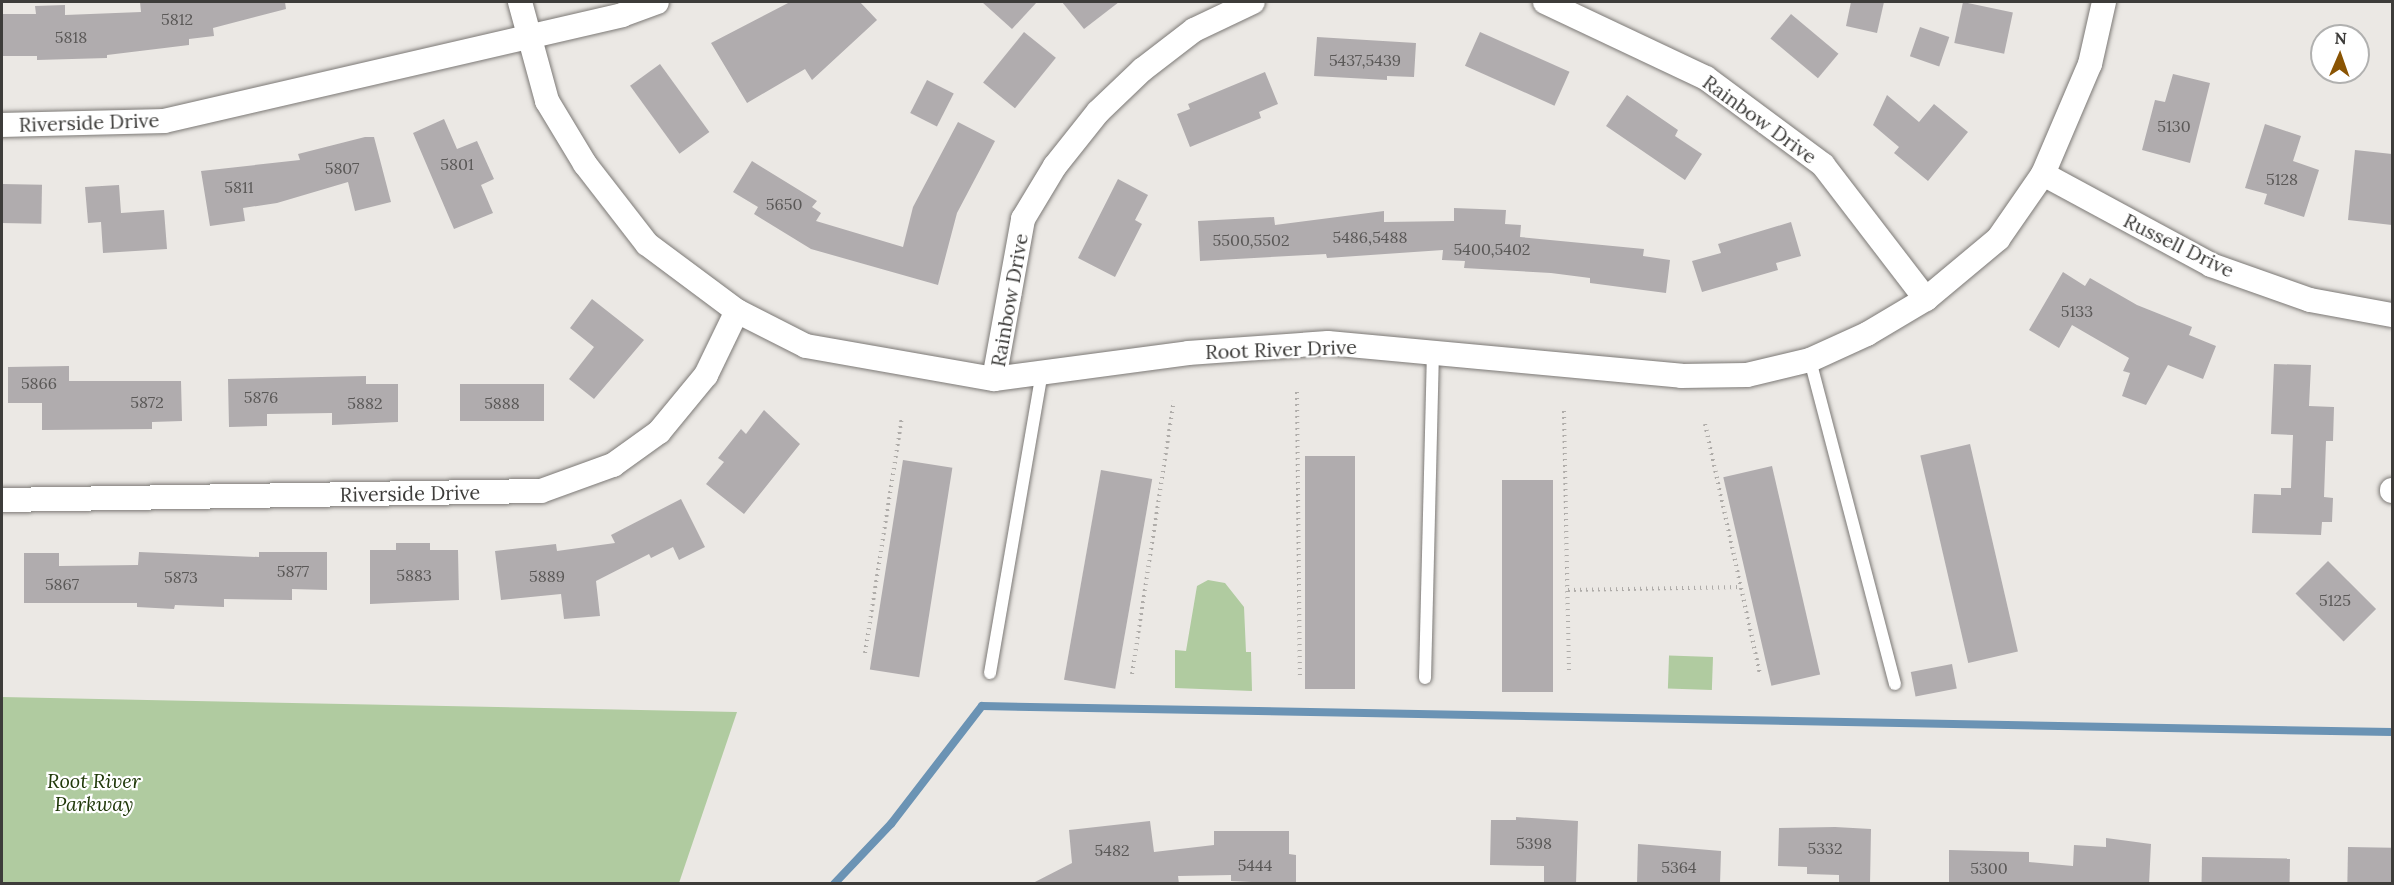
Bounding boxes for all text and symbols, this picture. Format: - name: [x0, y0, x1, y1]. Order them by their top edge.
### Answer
- house number: 5812: [161, 9, 193, 29]
- north arrow: [2310, 24, 2370, 84]
- house number: 5818: [55, 27, 87, 47]
- text: N: [2334, 28, 2347, 48]
- house number: 5437,5439: [1329, 50, 1401, 70]
- street label: Rainbow Drive: [1698, 70, 1822, 168]
- street label: Riverside Drive: [18, 108, 160, 136]
- house number: 5130: [2157, 116, 2191, 136]
- house number: 5801: [440, 154, 474, 174]
- house number: 5807: [325, 158, 359, 178]
- house number: 5128: [2266, 169, 2298, 189]
- house number: 5811: [224, 177, 254, 197]
- house number: 5650: [766, 194, 802, 214]
- street label: Russell Drive: [2120, 208, 2238, 282]
- house number: 5486,5488: [1332, 227, 1408, 247]
- house number: 5500,5502: [1213, 230, 1289, 250]
- street label: Rainbow Drive: [985, 231, 1033, 369]
- house number: 5400,5402: [1454, 239, 1530, 259]
- house number: 5133: [2061, 301, 2093, 321]
- street label: Root River Drive: [1205, 334, 1357, 364]
- house number: 5866: [21, 373, 57, 393]
- house number: 5876: [244, 387, 278, 407]
- house number: 5872: [130, 392, 164, 412]
- house number: 5882: [347, 393, 383, 413]
- house number: 5888: [484, 393, 520, 413]
- street label: Riverside Drive: [339, 480, 481, 506]
- house number: 5877: [277, 561, 309, 581]
- house number: 5883: [396, 565, 432, 585]
- house number: 5889: [529, 566, 565, 586]
- house number: 5873: [164, 567, 198, 587]
- house number: 5867: [45, 574, 79, 594]
- house number: 5125: [2319, 590, 2351, 610]
- park label: Root River Parkway: [47, 768, 141, 815]
- house number: 5398: [1516, 833, 1552, 853]
- house number: 5332: [1807, 838, 1843, 858]
- house number: 5482: [1095, 840, 1129, 860]
- house number: 5444: [1238, 855, 1272, 875]
- house number: 5364: [1661, 857, 1697, 877]
- house number: 5300: [1970, 858, 2008, 878]

